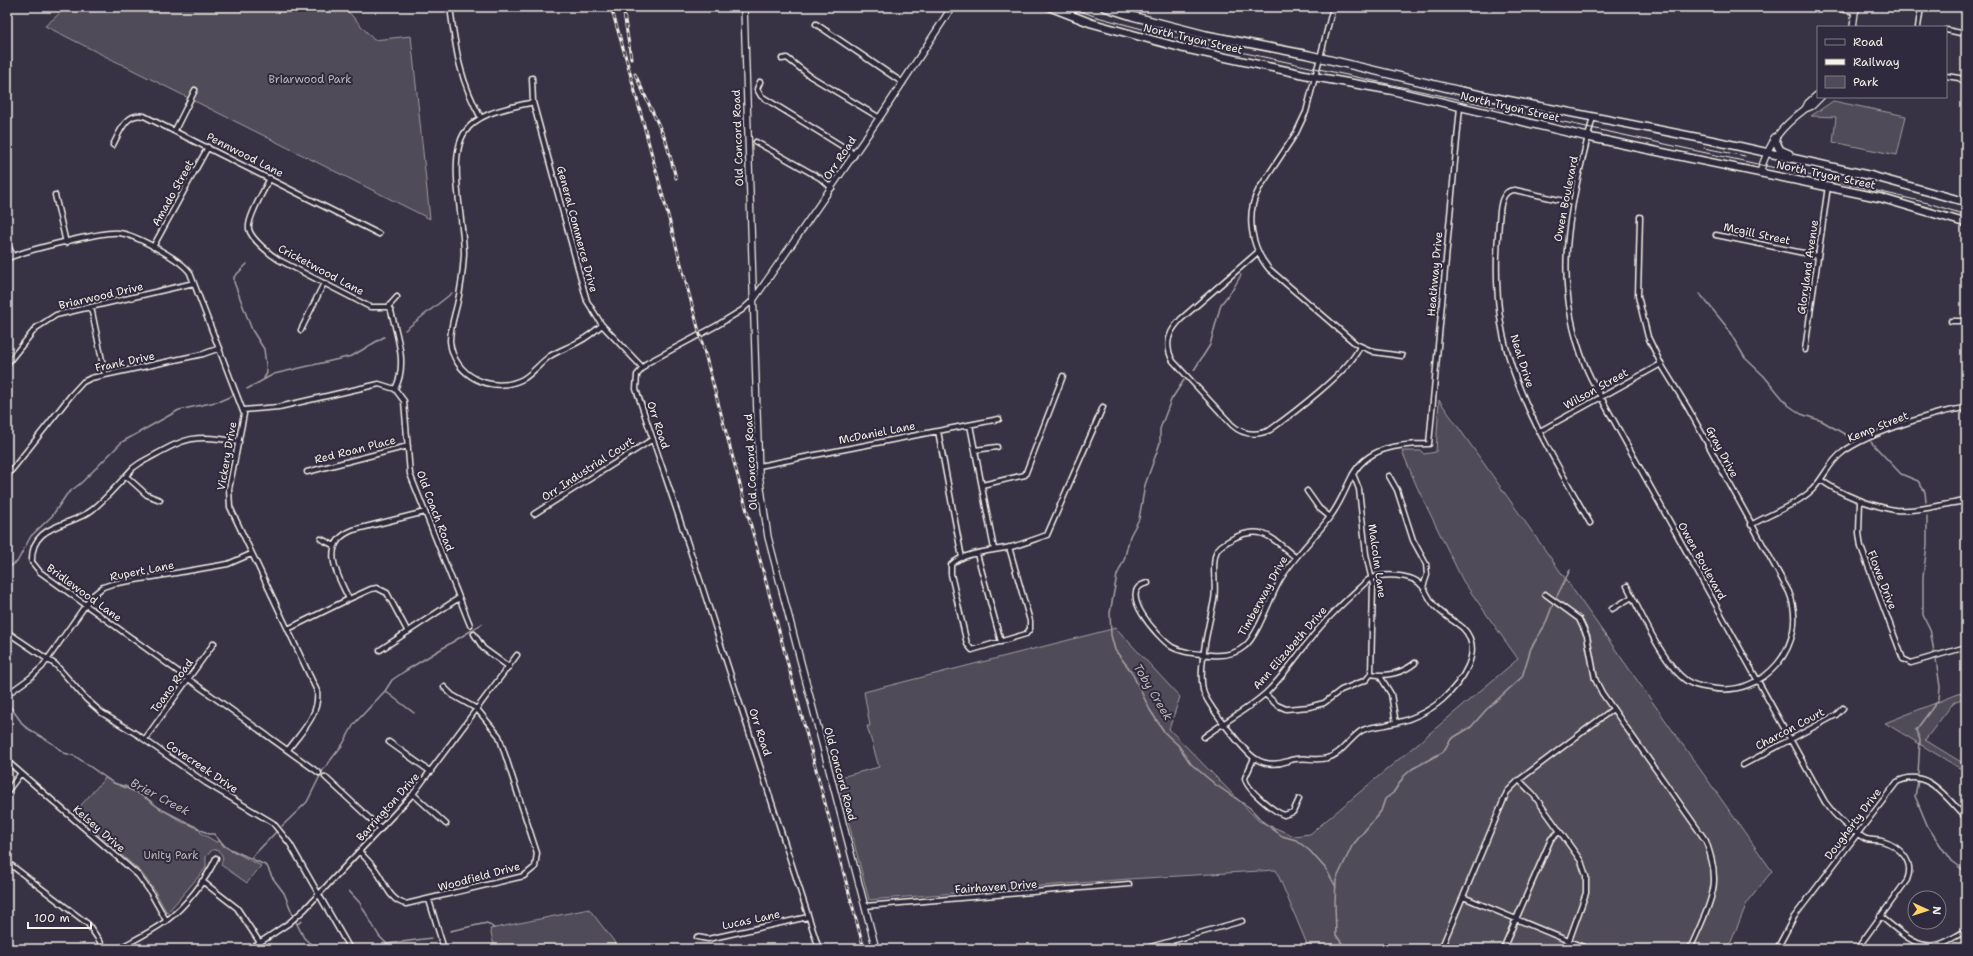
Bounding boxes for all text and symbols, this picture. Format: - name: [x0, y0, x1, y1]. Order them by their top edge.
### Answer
- street label: North Tryon Street: [1142, 20, 1244, 58]
- legend: [1817, 26, 1947, 98]
- text: Road: [1853, 34, 1884, 50]
- text: Railway: [1853, 54, 1900, 70]
- park label: Briarwood Park: [268, 72, 352, 87]
- text: Park: [1853, 74, 1879, 90]
- street label: North Tryon Street: [1459, 88, 1561, 126]
- street label: Old Concord Road: [729, 89, 747, 187]
- street label: Pennwood Lane: [204, 129, 286, 181]
- street label: Orr Road: [820, 133, 860, 183]
- street label: Owen Boulevard: [1550, 155, 1582, 243]
- street label: Amado Street: [149, 157, 198, 229]
- street label: North Tryon Street: [1775, 157, 1877, 193]
- street label: General Commerce Drive: [553, 164, 601, 294]
- street label: Gloryland Avenue: [1794, 219, 1822, 315]
- street label: Mcgill Street: [1722, 220, 1792, 248]
- street label: Heathway Drive: [1424, 231, 1446, 317]
- street label: Cricketwood Lane: [275, 241, 367, 299]
- street label: Briarwood Drive: [57, 279, 145, 313]
- street label: Neal Drive: [1506, 332, 1538, 390]
- street label: Frank Drive: [94, 348, 156, 376]
- street label: Wilson Street: [1561, 365, 1631, 413]
- street label: Orr Road: [643, 399, 673, 451]
- street label: Kemp Street: [1845, 408, 1911, 446]
- street label: Old Concord Road: [741, 413, 761, 511]
- street label: McDaniel Lane: [837, 418, 917, 448]
- street label: Vickery Drive: [214, 420, 240, 492]
- street label: Gray Drive: [1702, 424, 1742, 480]
- street label: Red Roan Place: [313, 433, 397, 467]
- street label: Orr Industrial Court: [539, 433, 637, 505]
- street label: Old Coach Road: [413, 468, 457, 554]
- street label: Owen Boulevard: [1674, 519, 1730, 603]
- street label: Malcolm Lane: [1364, 523, 1390, 599]
- street label: Flowe Drive: [1864, 548, 1900, 612]
- street label: Timberway Drive: [1235, 553, 1291, 639]
- street label: Rupert Lane: [109, 557, 175, 585]
- street label: Bridlewood Lane: [43, 561, 125, 625]
- street label: Ann Elizabeth Drive: [1250, 603, 1330, 693]
- street label: Toano Road: [147, 656, 197, 716]
- water label: Toby Creek: [1130, 660, 1176, 724]
- street label: Charcon Court: [1753, 704, 1827, 753]
- street label: Orr Road: [745, 706, 775, 758]
- street label: Old Concord Road: [820, 725, 860, 823]
- street label: Covecreek Drive: [163, 737, 241, 797]
- street label: Barrington Drive: [353, 769, 423, 845]
- water label: Brier Creek: [128, 775, 192, 819]
- street label: Dougherty Drive: [1821, 785, 1885, 863]
- street label: Kelsey Drive: [70, 802, 128, 856]
- park label: Unity Park: [143, 848, 199, 863]
- street label: Woodfield Drive: [436, 859, 522, 895]
- street label: Fairhaven Drive: [954, 877, 1038, 897]
- north arrow: [1907, 890, 1947, 930]
- scale bar: [28, 904, 91, 930]
- text: N: [1929, 906, 1944, 916]
- street label: Lucas Lane: [721, 907, 781, 933]
- text: 100 m: [34, 910, 70, 926]

